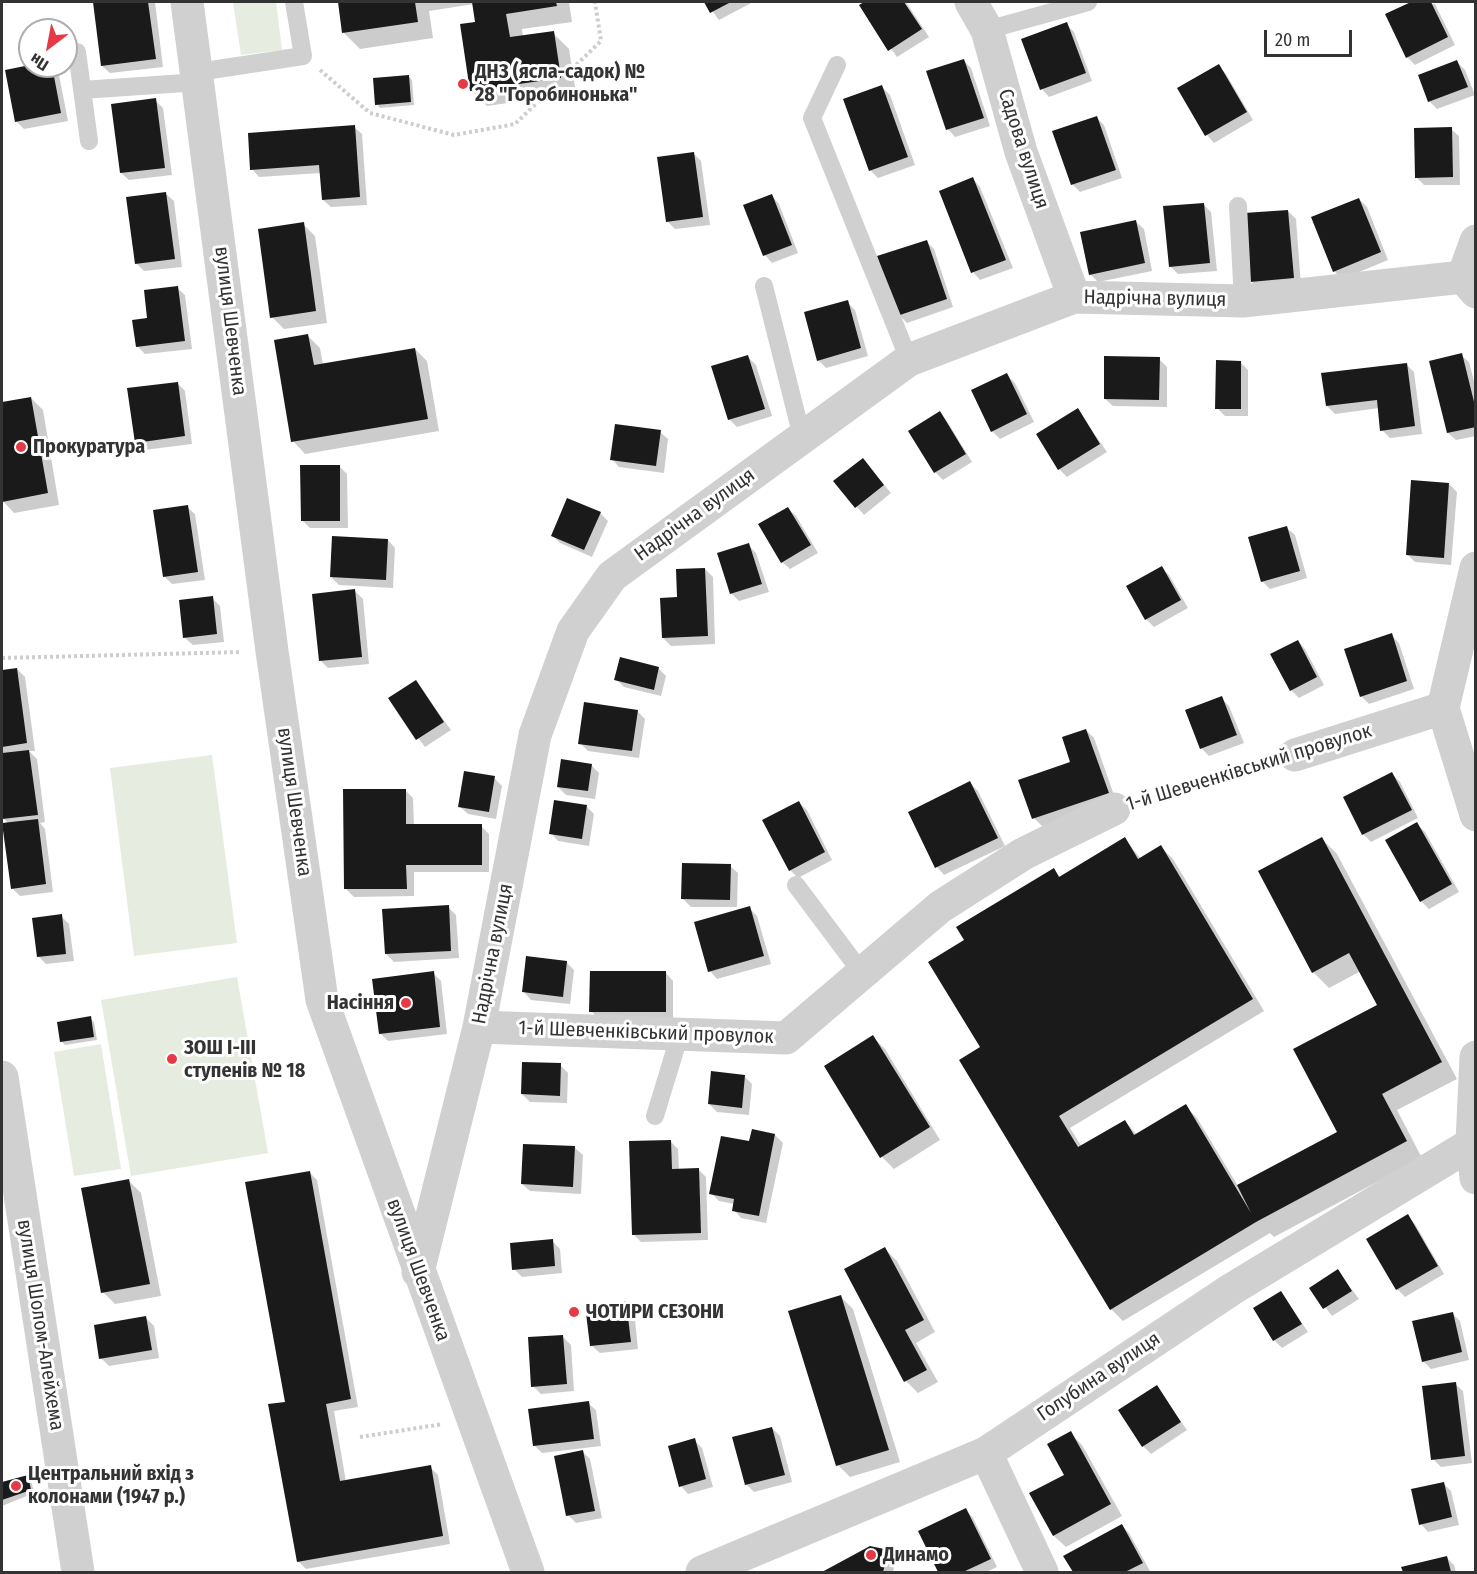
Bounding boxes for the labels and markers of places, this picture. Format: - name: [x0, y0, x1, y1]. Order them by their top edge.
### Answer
- place label: ДНЗ (ясла-садок) № 28 "Горобинонька": [475, 60, 645, 107]
- marker: ДНЗ (ясла-садок) № 28 "Горобинонька": [456, 77, 470, 91]
- place label: Прокуратура: [33, 435, 145, 459]
- marker: Прокуратура: [14, 440, 28, 454]
- place label: Насіння: [327, 991, 394, 1015]
- marker: Насіння: [399, 996, 413, 1010]
- place label: ЗОШ І-ІІІ ступенів № 18: [184, 1036, 305, 1083]
- marker: ЗОШ І-ІІІ ступенів № 18: [165, 1052, 179, 1066]
- place label: ЧОТИРИ СЕЗОНИ: [586, 1300, 724, 1324]
- marker: ЧОТИРИ СЕЗОНИ: [567, 1305, 581, 1319]
- place label: Центральний вхід з колонами (1947 р.): [28, 1462, 194, 1509]
- marker: Центральний вхід з колонами (1947 р.): [9, 1479, 23, 1493]
- place label: Динамо: [883, 1543, 949, 1567]
- marker: Динамо: [864, 1548, 878, 1562]

